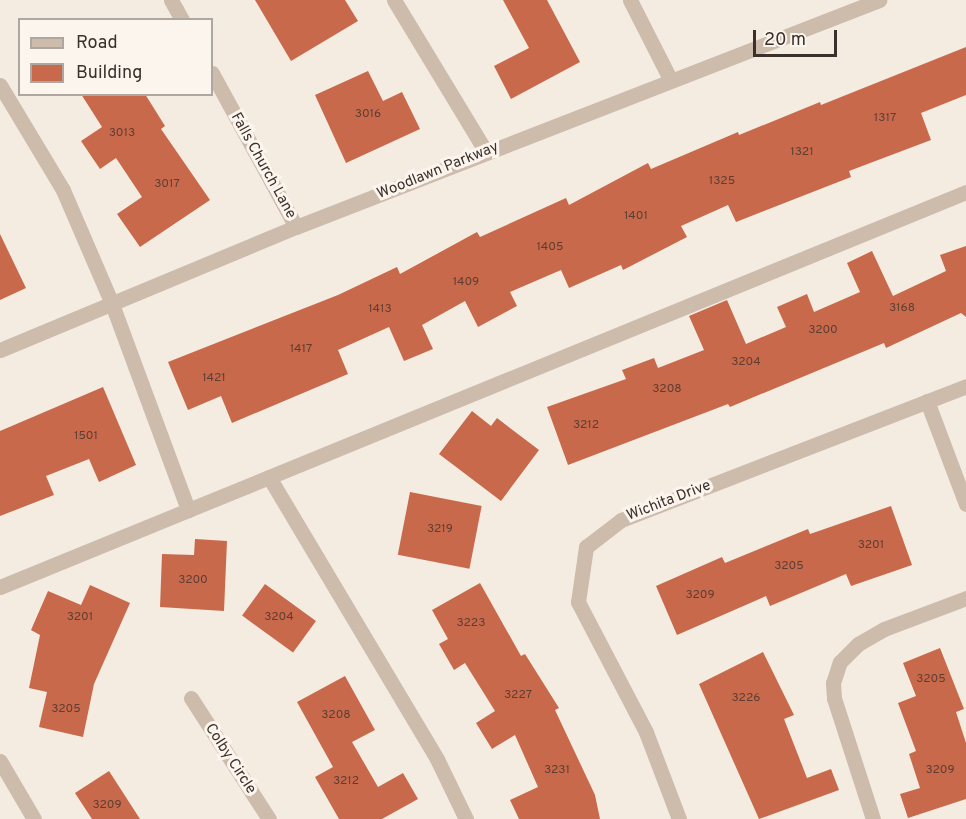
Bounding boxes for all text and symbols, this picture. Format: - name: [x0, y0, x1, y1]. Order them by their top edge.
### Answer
- legend: [18, 18, 213, 96]
- scale bar: [756, 18, 840, 56]
- text: 20 m: [764, 29, 806, 52]
- text: Road: [76, 32, 118, 55]
- text: Building: [76, 62, 142, 85]
- house number: 3016: [355, 108, 381, 122]
- street label: Falls Church Lane: [226, 110, 300, 222]
- house number: 1317: [874, 112, 896, 126]
- house number: 3013: [109, 127, 135, 141]
- street label: Woodlawn Parkway: [375, 138, 501, 204]
- house number: 1321: [790, 146, 814, 160]
- house number: 1325: [709, 175, 735, 189]
- house number: 3017: [154, 178, 180, 192]
- house number: 1401: [624, 210, 648, 224]
- house number: 1405: [537, 241, 563, 255]
- house number: 1409: [453, 276, 479, 290]
- house number: 3168: [889, 302, 915, 316]
- house number: 1413: [368, 303, 392, 317]
- house number: 3200: [808, 324, 838, 338]
- house number: 1417: [290, 343, 312, 357]
- house number: 3204: [731, 356, 761, 370]
- house number: 1421: [202, 372, 226, 386]
- house number: 3208: [652, 383, 682, 397]
- house number: 3212: [573, 419, 599, 433]
- house number: 1501: [74, 430, 98, 444]
- street label: Wichita Drive: [624, 477, 714, 525]
- house number: 3219: [427, 523, 453, 537]
- house number: 3201: [858, 539, 884, 553]
- house number: 3205: [774, 560, 804, 574]
- house number: 3200: [178, 574, 208, 588]
- house number: 3209: [685, 589, 715, 603]
- house number: 3201: [67, 611, 93, 625]
- house number: 3204: [264, 611, 294, 625]
- house number: 3223: [457, 617, 485, 631]
- house number: 3205: [916, 673, 946, 687]
- house number: 3227: [504, 689, 532, 703]
- house number: 3226: [732, 692, 760, 706]
- house number: 3205: [51, 703, 81, 717]
- house number: 3208: [321, 709, 351, 723]
- street label: Colby Circle: [201, 720, 259, 798]
- house number: 3231: [544, 764, 570, 778]
- house number: 3209: [925, 764, 955, 778]
- house number: 3212: [333, 775, 359, 789]
- house number: 3209: [92, 799, 122, 813]

